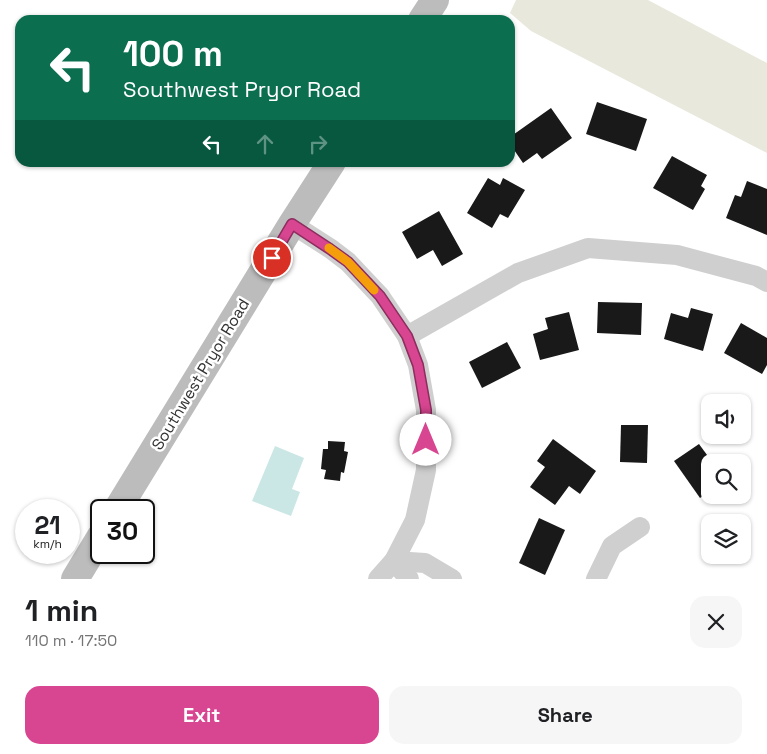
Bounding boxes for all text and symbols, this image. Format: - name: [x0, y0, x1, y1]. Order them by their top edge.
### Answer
- text: 100 m: [123, 32, 223, 76]
- icon: left: [40, 35, 105, 100]
- text: Southwest Pryor Road: [123, 75, 361, 103]
- icon: left: [198, 130, 226, 158]
- icon: ahead: [251, 130, 279, 158]
- icon: right: [304, 130, 332, 158]
- pin: [251, 237, 293, 279]
- icon: arrive: [258, 244, 286, 272]
- street label: Southwest Pryor Road: [147, 295, 254, 454]
- map controls: [701, 394, 751, 564]
- button: sound: [701, 394, 751, 444]
- position arrow: [399, 413, 451, 465]
- button: search: [701, 454, 751, 504]
- speed limit sign: 30: [90, 499, 155, 564]
- text: 21: [34, 509, 61, 541]
- button: layers: [701, 514, 751, 564]
- text: km/h: [33, 536, 62, 552]
- text: 1 min: [25, 591, 98, 630]
- button: close: [690, 596, 742, 648]
- text: 110 m · 17:50: [25, 630, 117, 651]
- button: Exit: [25, 686, 379, 744]
- button: Share: [389, 686, 742, 744]

